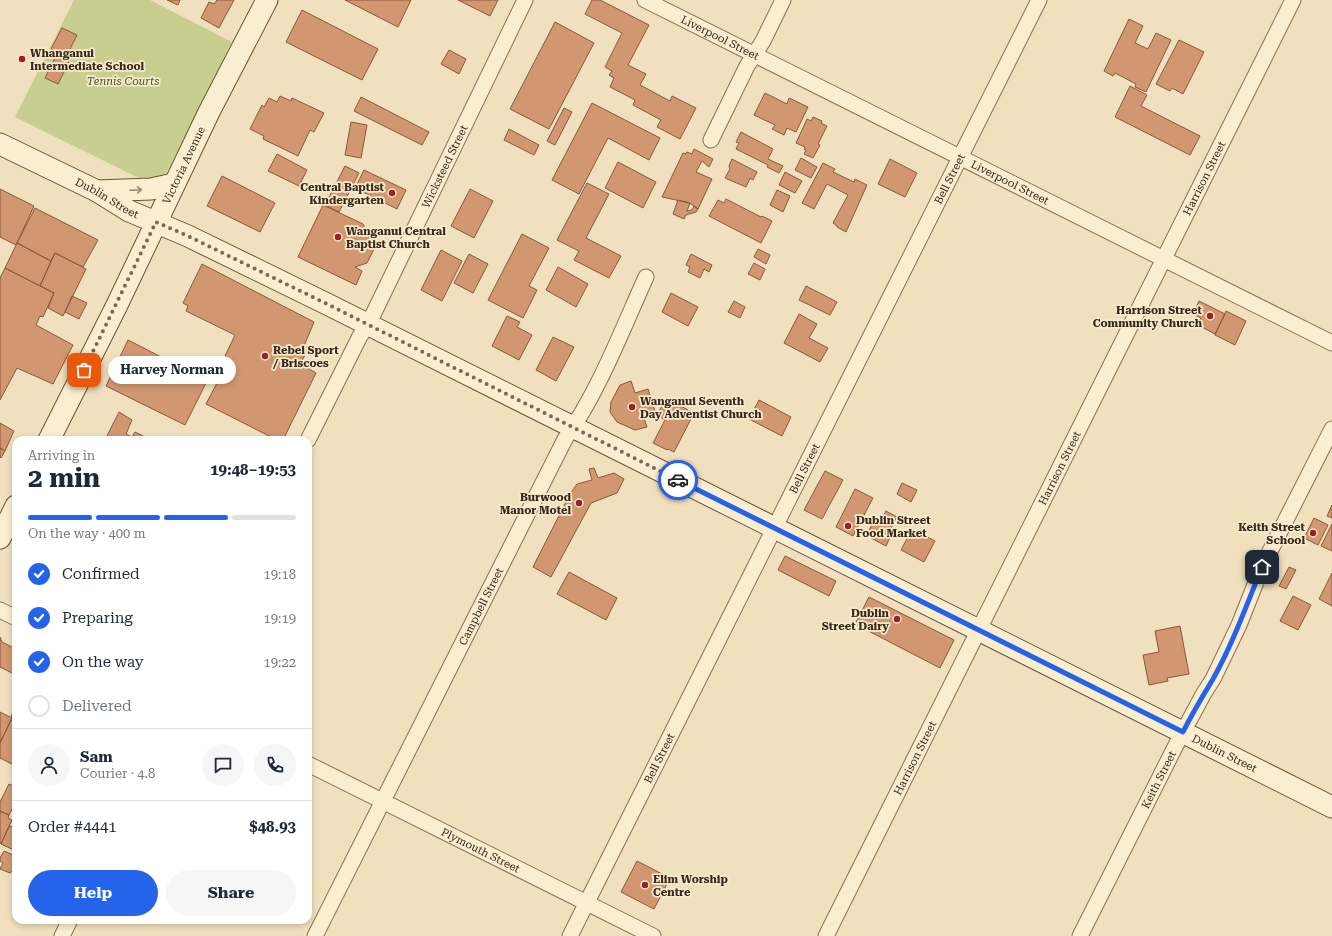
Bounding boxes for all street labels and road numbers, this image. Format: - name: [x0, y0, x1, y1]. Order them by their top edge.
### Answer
- street label: Liverpool Street: [679, 13, 761, 62]
- street label: Wicksteed Street: [419, 123, 470, 210]
- street label: Victoria Avenue: [160, 124, 208, 206]
- street label: Harrison Street: [1180, 139, 1228, 217]
- street label: Bell Street: [931, 151, 967, 206]
- street label: Liverpool Street: [969, 157, 1051, 207]
- street label: Dublin Street: [73, 175, 141, 221]
- street label: Harrison Street: [1036, 429, 1083, 507]
- street label: Bell Street: [786, 441, 822, 496]
- street label: Campbell Street: [456, 565, 506, 647]
- street label: Harrison Street: [891, 719, 939, 797]
- street label: Bell Street: [641, 731, 677, 785]
- street label: Dublin Street: [1190, 732, 1259, 775]
- street label: Keith Street: [1139, 749, 1179, 811]
- street label: Plymouth Street: [439, 825, 522, 875]

